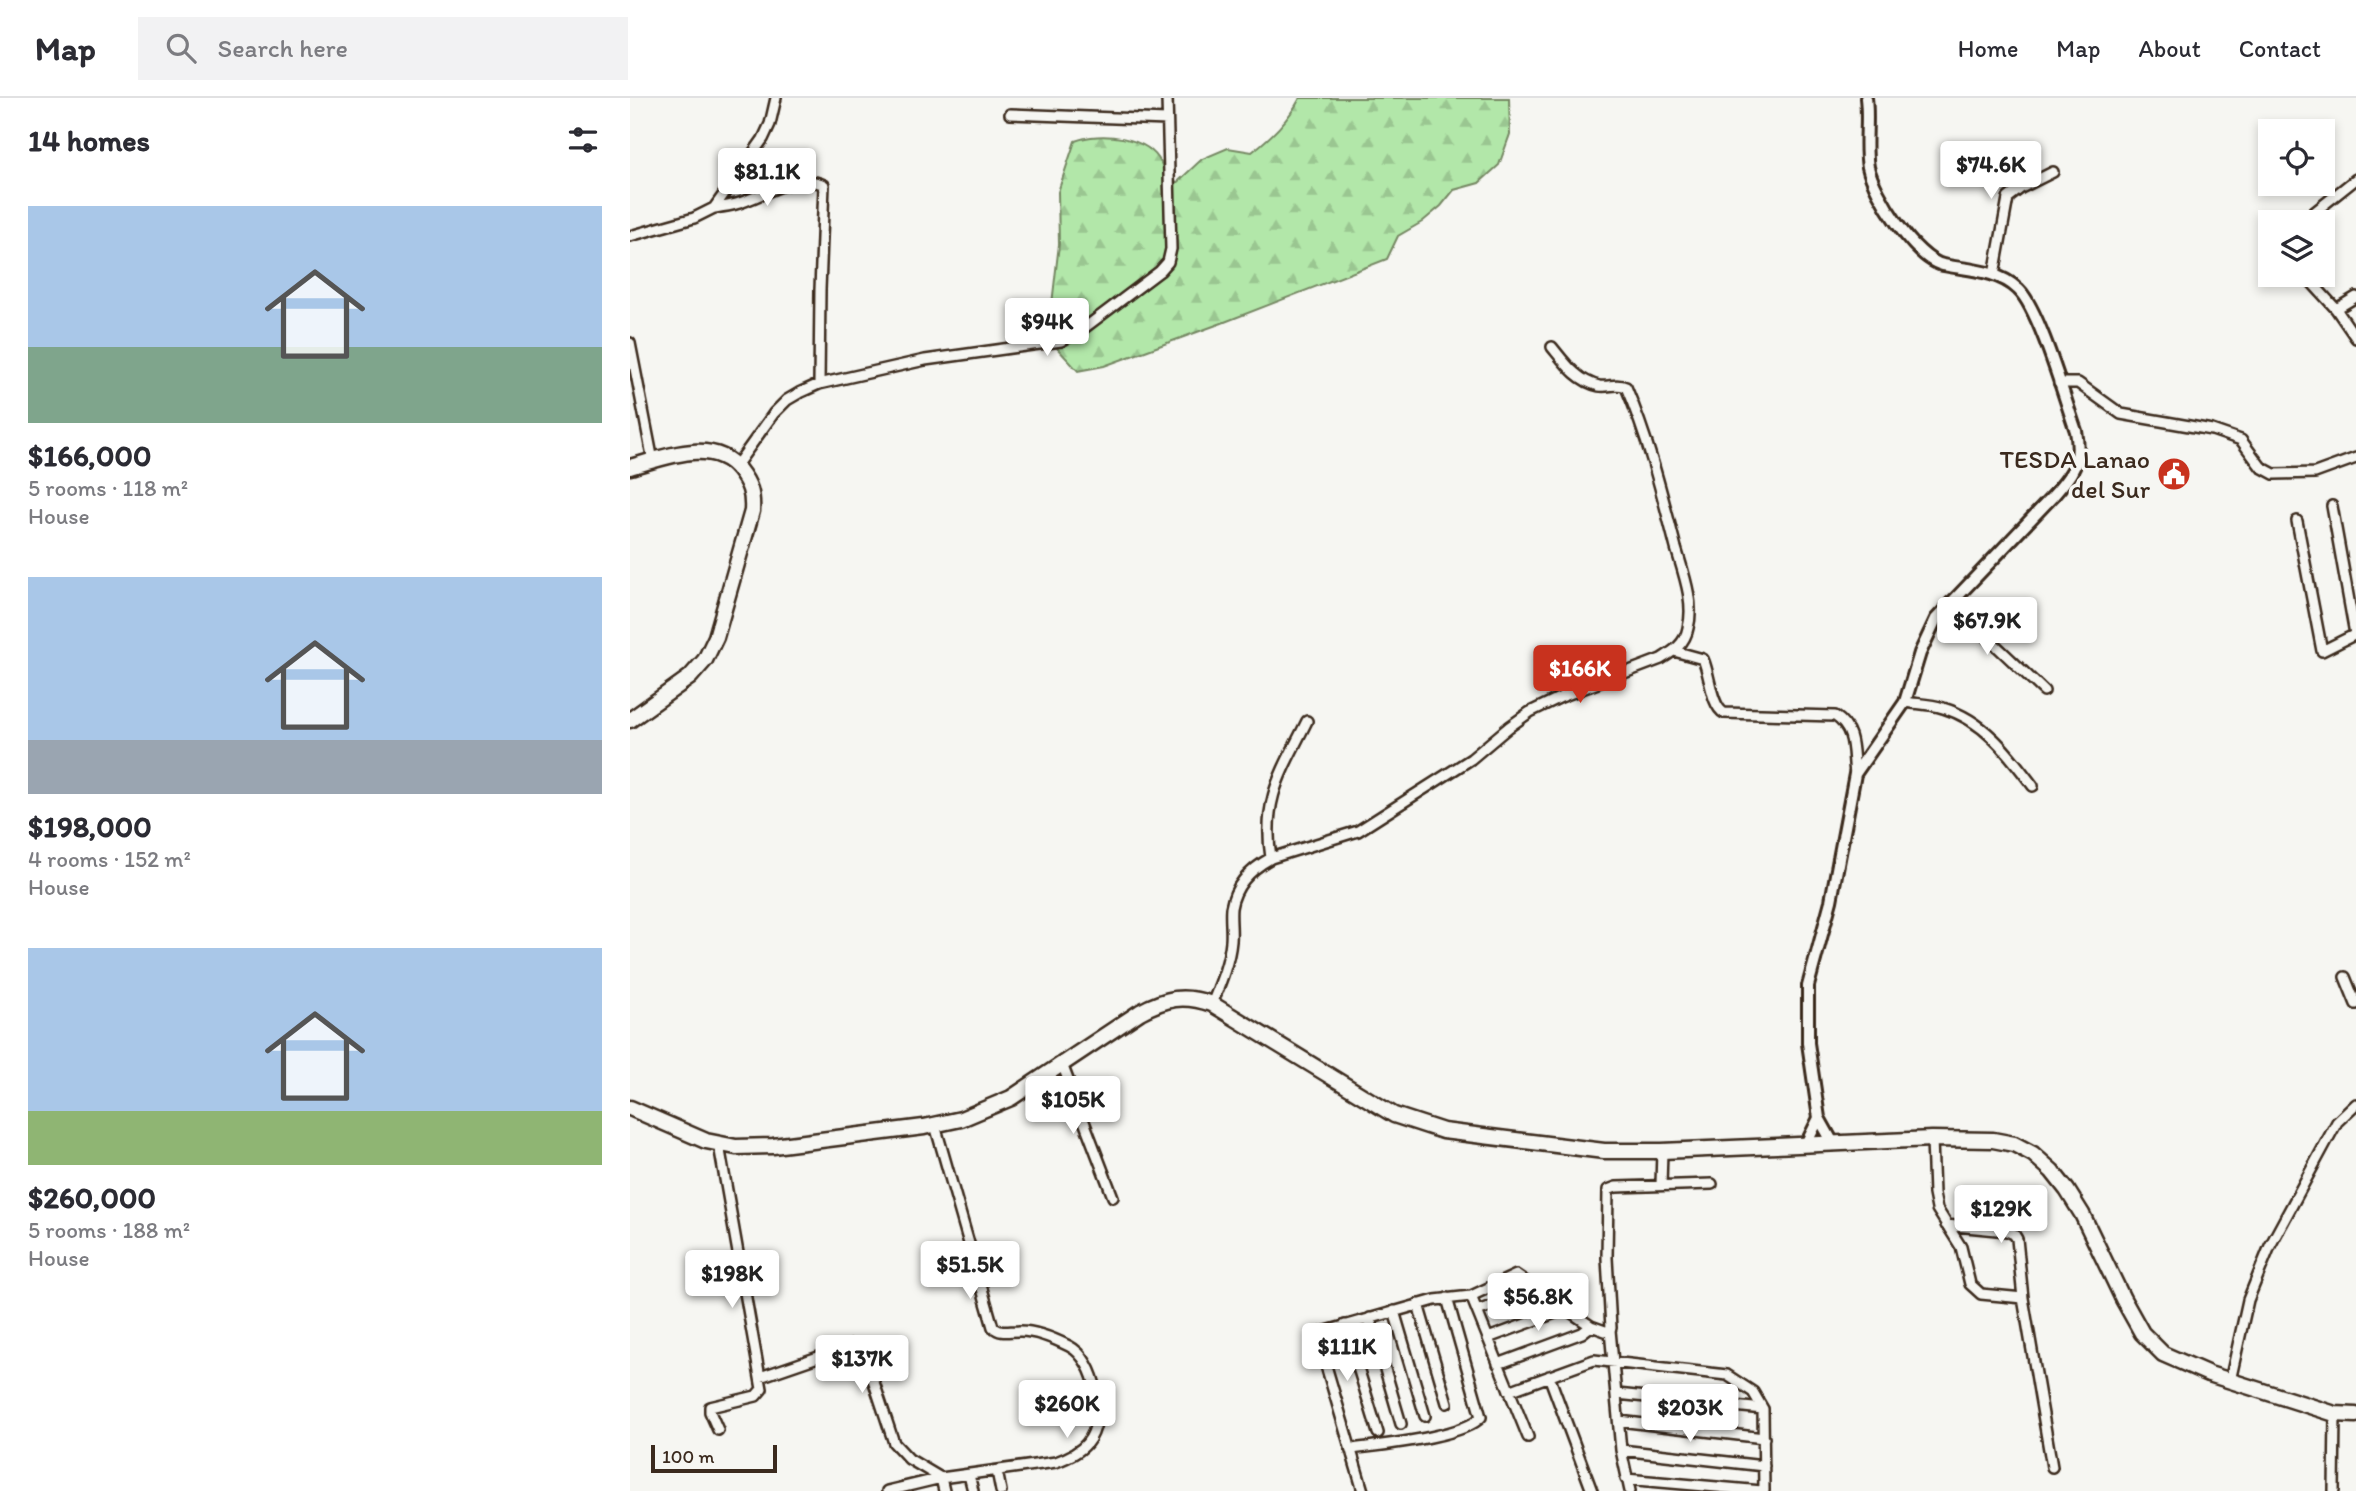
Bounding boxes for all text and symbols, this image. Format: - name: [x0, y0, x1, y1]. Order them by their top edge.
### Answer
- search box: [138, 17, 628, 80]
- text: Map: [35, 29, 96, 68]
- icon: search: [162, 29, 200, 67]
- text: Search here: [218, 32, 348, 64]
- text: Home: [1958, 34, 2018, 63]
- text: Map: [2056, 34, 2100, 63]
- text: About: [2138, 34, 2201, 63]
- text: Contact: [2239, 34, 2321, 63]
- map controls: [2258, 119, 2335, 287]
- button: locate: [2258, 119, 2335, 196]
- icon: filters: [564, 121, 602, 159]
- text: 14 homes: [28, 122, 150, 159]
- pin: $74.6K: [1934, 141, 2048, 201]
- pin: $81.1K: [710, 148, 824, 208]
- text: $74.6K: [1956, 150, 2026, 178]
- text: $81.1K: [734, 157, 800, 185]
- button: layers: [2258, 210, 2335, 287]
- icon: home: [252, 251, 378, 377]
- pin: $94K: [1006, 299, 1088, 358]
- text: $94K: [1021, 307, 1073, 335]
- text: $166,000: [28, 437, 151, 474]
- place label: TESDA Lanao del Sur: [1999, 443, 2151, 505]
- public building icon: TESDA Lanao del Sur: [2155, 455, 2193, 493]
- text: 5 rooms · 118 m²: [28, 474, 188, 502]
- text: House: [28, 502, 90, 530]
- pin: $67.9K: [1930, 598, 2044, 657]
- text: $67.9K: [1953, 606, 2021, 634]
- icon: home: [252, 622, 378, 748]
- pin: $166K: [1531, 646, 1629, 705]
- text: $166K: [1549, 654, 1611, 682]
- text: $198,000: [28, 808, 152, 845]
- text: 4 rooms · 152 m²: [28, 845, 191, 873]
- text: House: [28, 873, 90, 901]
- icon: home: [252, 993, 378, 1119]
- pin: $105K: [1024, 1076, 1122, 1136]
- text: $105K: [1041, 1085, 1105, 1113]
- text: $260,000: [28, 1179, 156, 1216]
- pin: $129K: [1952, 1186, 2050, 1245]
- text: $129K: [1970, 1194, 2032, 1222]
- text: 5 rooms · 188 m²: [28, 1216, 190, 1244]
- pin: $51.5K: [913, 1242, 1027, 1301]
- text: House: [28, 1244, 90, 1272]
- pin: $198K: [683, 1250, 781, 1310]
- text: $51.5K: [937, 1250, 1003, 1278]
- text: $198K: [701, 1259, 763, 1287]
- pin: $56.8K: [1481, 1274, 1595, 1333]
- text: $56.8K: [1504, 1282, 1572, 1310]
- pin: $111K: [1298, 1324, 1396, 1383]
- text: $111K: [1318, 1332, 1376, 1360]
- pin: $137K: [813, 1336, 911, 1395]
- text: $137K: [832, 1344, 892, 1372]
- pin: $260K: [1018, 1380, 1116, 1440]
- pin: $203K: [1641, 1384, 1739, 1444]
- text: $260K: [1035, 1389, 1099, 1417]
- text: $203K: [1657, 1393, 1723, 1421]
- scale bar: [651, 1442, 777, 1474]
- text: 100 m: [662, 1445, 714, 1468]

